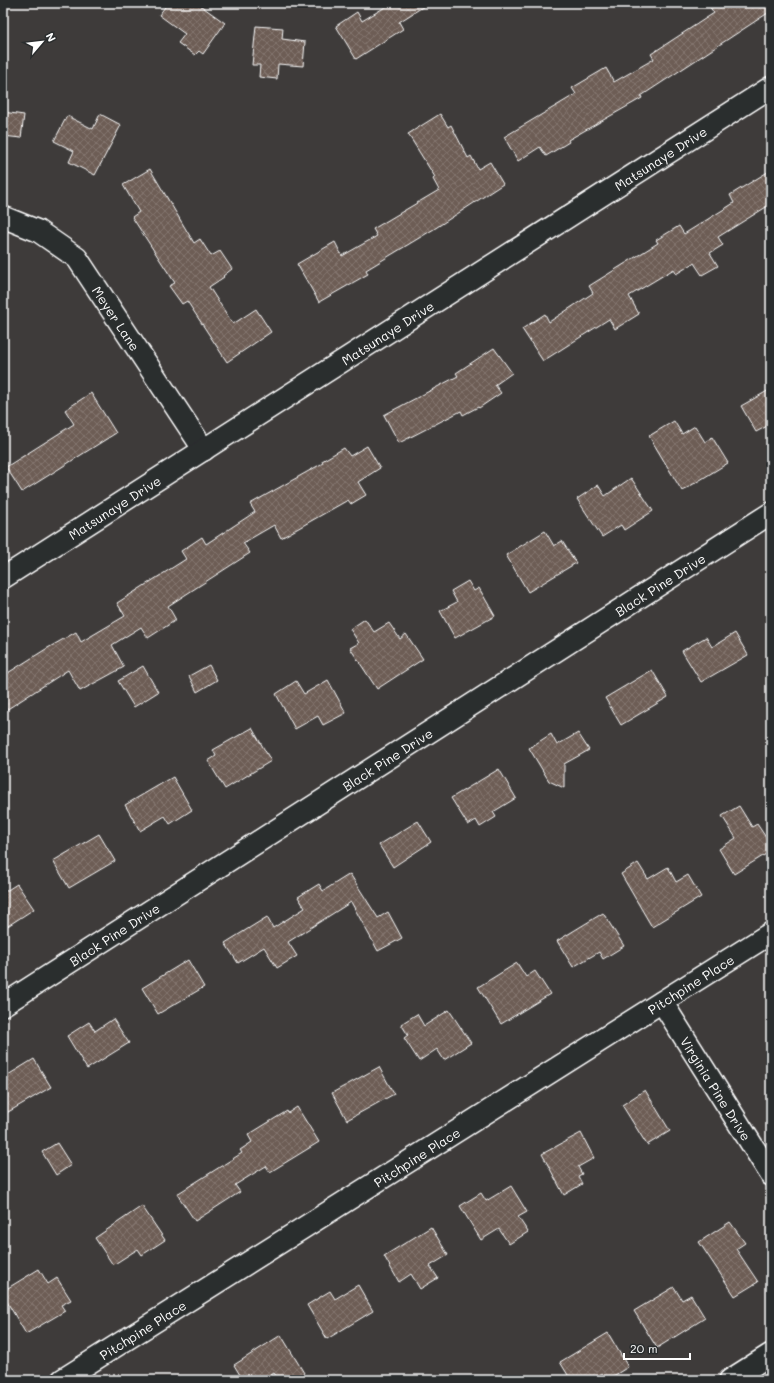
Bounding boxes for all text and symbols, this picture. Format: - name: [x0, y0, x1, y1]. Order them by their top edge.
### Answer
- north arrow: [22, 22, 62, 62]
- text: N: [43, 30, 60, 44]
- street label: Matsunaye Drive: [611, 122, 710, 194]
- street label: Meyer Lane: [89, 282, 144, 354]
- street label: Matsunaye Drive: [338, 297, 437, 368]
- street label: Matsunaye Drive: [65, 471, 164, 543]
- street label: Black Pine Drive: [611, 549, 708, 619]
- street label: Black Pine Drive: [339, 724, 435, 794]
- street label: Black Pine Drive: [66, 899, 163, 969]
- street label: Pitchpine Place: [644, 950, 737, 1017]
- street label: Virginia Pine Drive: [677, 1033, 755, 1143]
- street label: Pitchpine Place: [370, 1123, 463, 1190]
- street label: Pitchpine Place: [96, 1296, 189, 1363]
- scale bar: [624, 1335, 690, 1361]
- text: 20 m: [630, 1340, 658, 1356]

